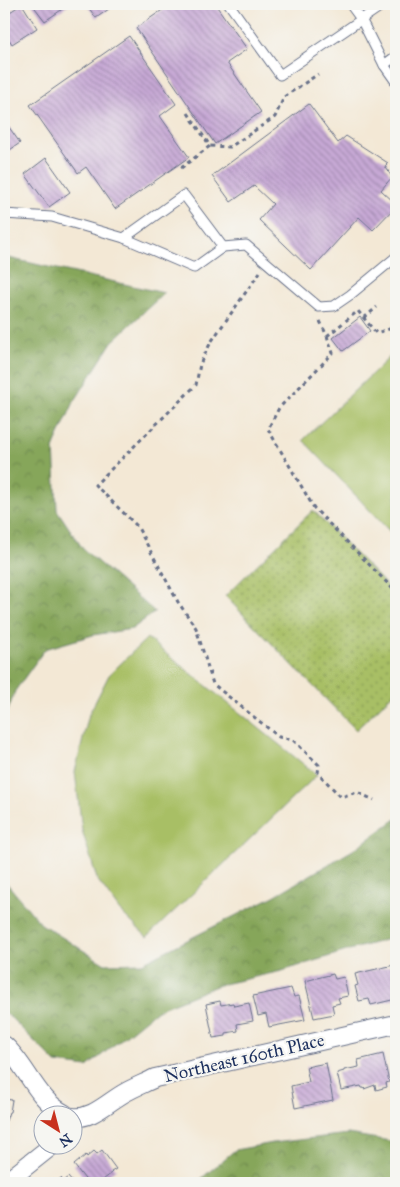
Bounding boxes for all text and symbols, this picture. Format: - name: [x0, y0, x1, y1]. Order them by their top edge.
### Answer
- street label: Northeast 160th Place: [162, 1029, 326, 1087]
- north arrow: [32, 1104, 82, 1154]
- text: N: [55, 1130, 75, 1151]

